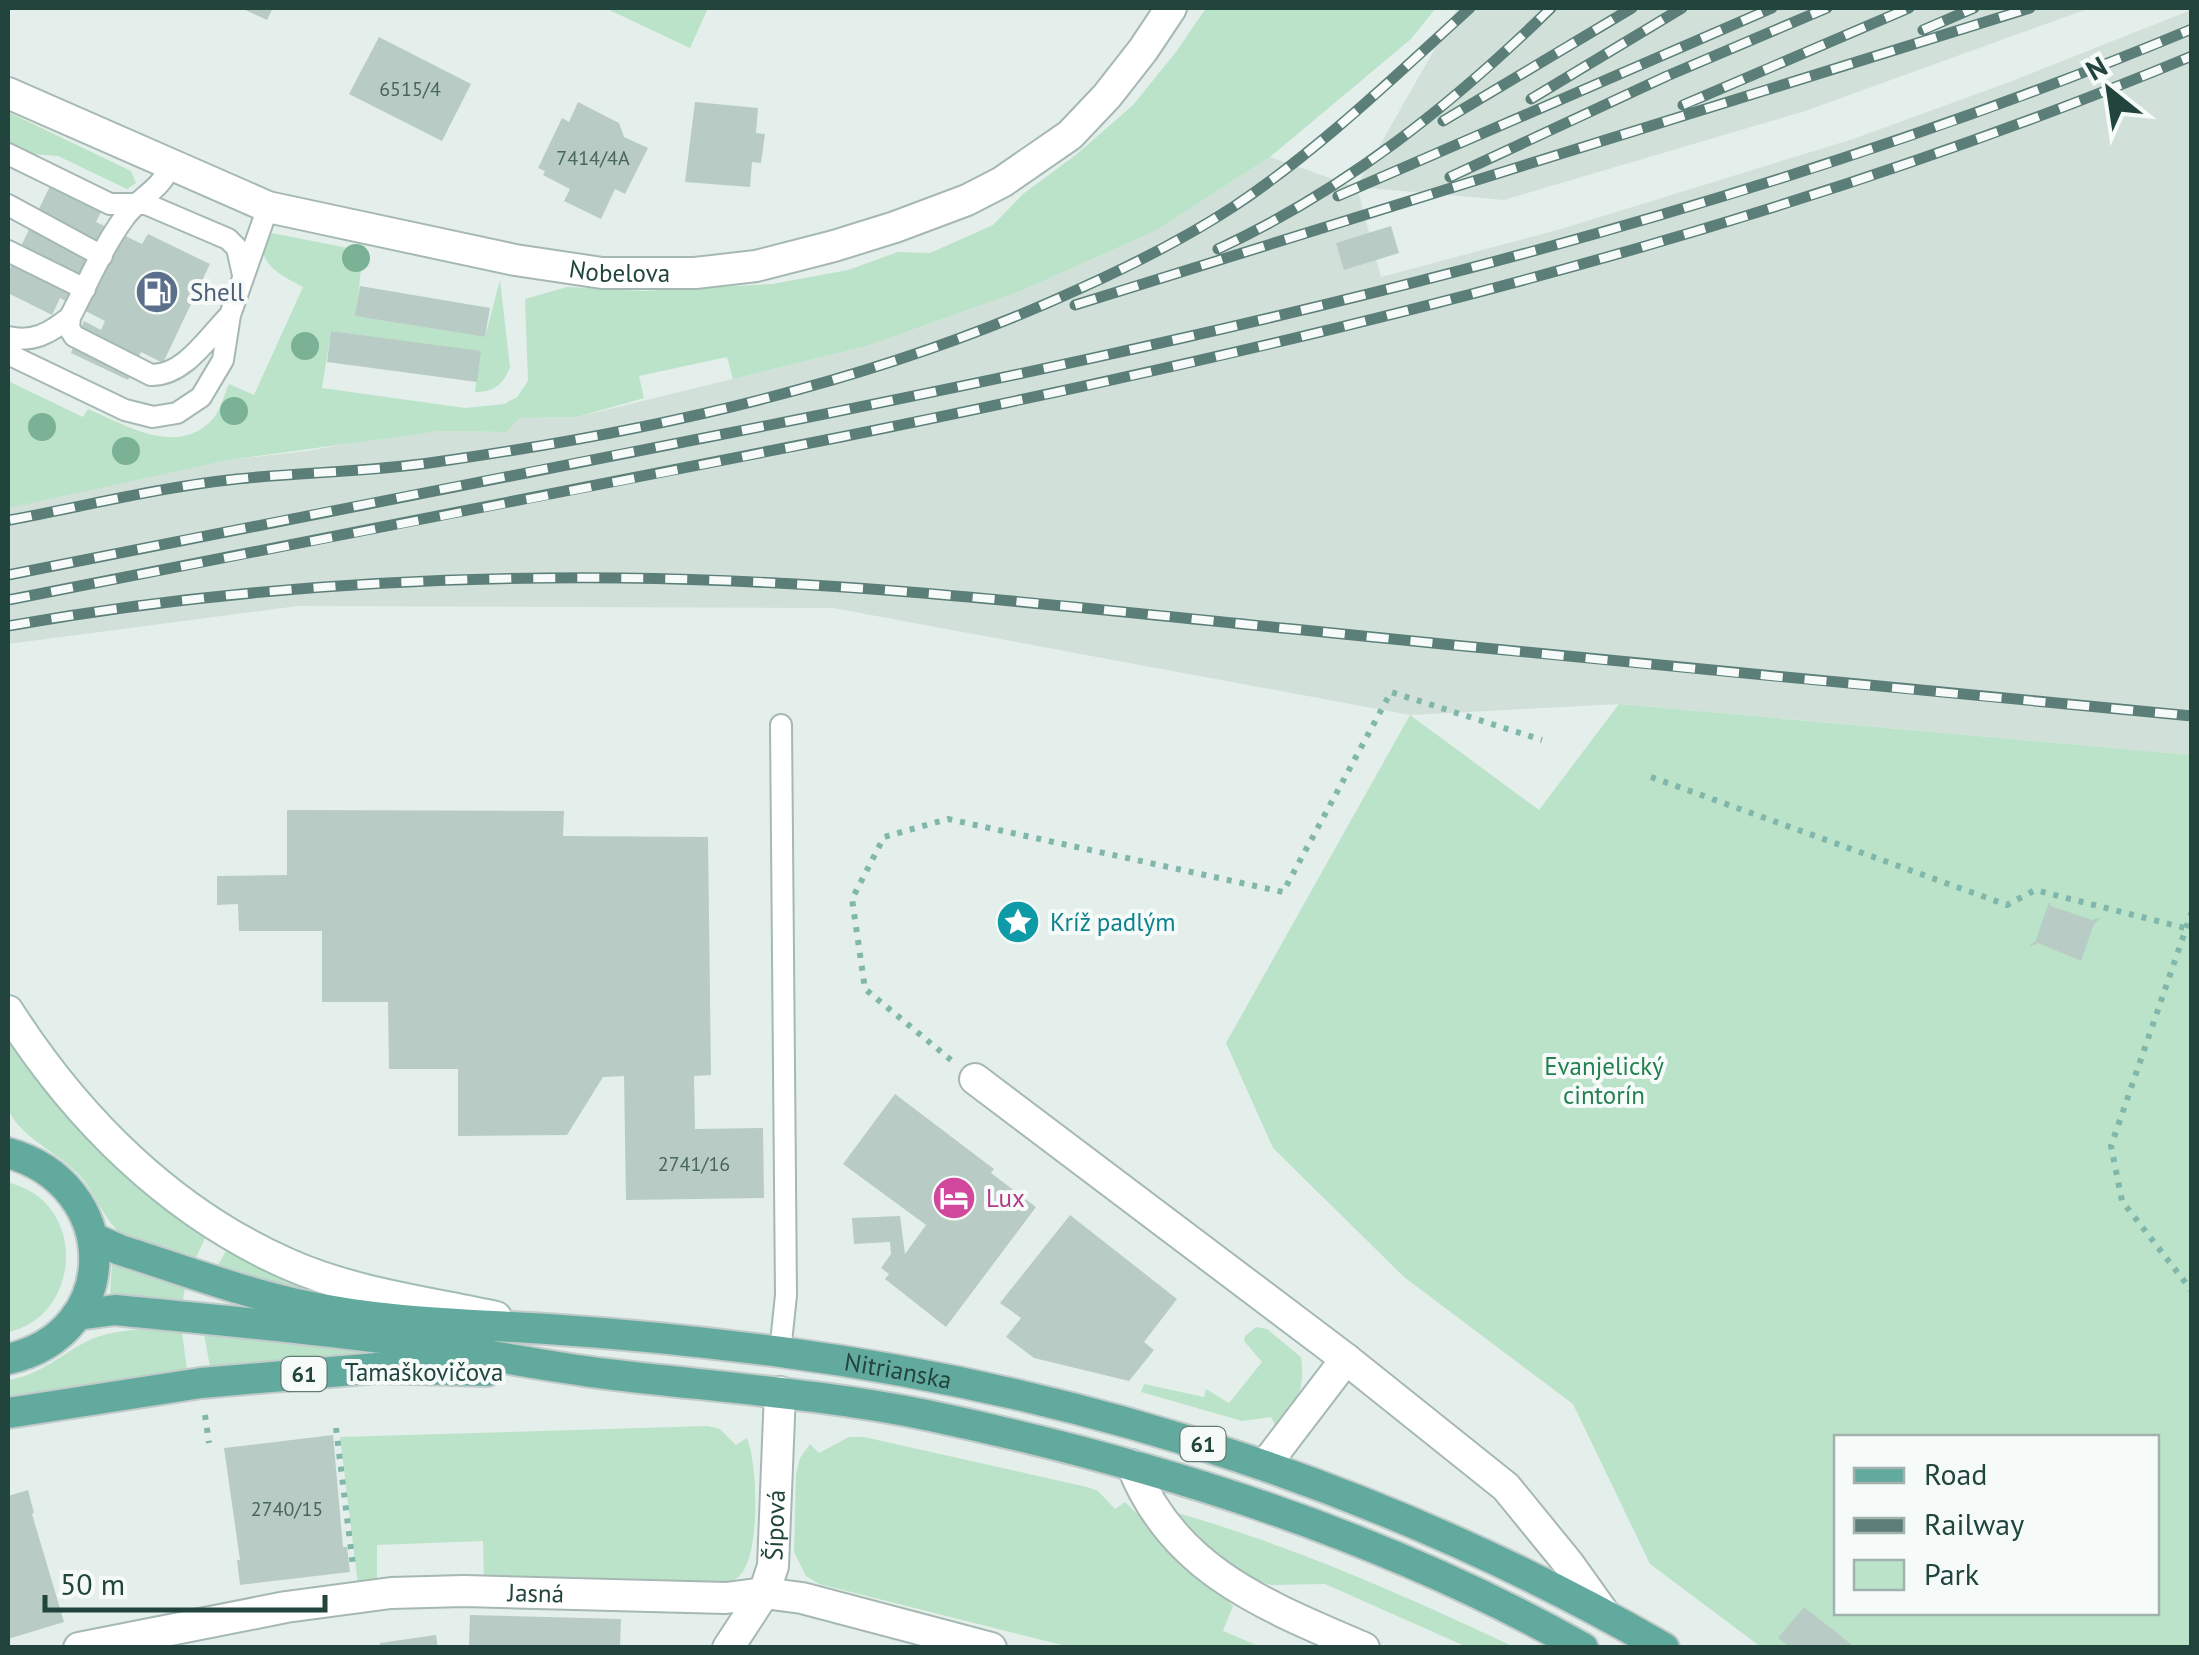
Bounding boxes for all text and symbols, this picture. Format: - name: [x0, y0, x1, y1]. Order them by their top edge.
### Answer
- north arrow: [2059, 40, 2159, 140]
- text: N: [2079, 47, 2113, 89]
- house number: 6515/4: [379, 76, 441, 102]
- house number: 7414/4A: [556, 145, 630, 171]
- street label: Nobelova: [567, 252, 670, 289]
- fuel station icon: Shell: [134, 269, 180, 315]
- place label: Shell: [190, 276, 245, 308]
- place icon: Kríž padlým: [995, 899, 1041, 945]
- place label: Kríž padlým: [1050, 906, 1175, 938]
- park label: Evanjelický cintorín: [1544, 1050, 1664, 1111]
- house number: 2741/16: [658, 1151, 730, 1177]
- hotel icon: Lux: [931, 1175, 977, 1221]
- place label: Lux: [986, 1182, 1025, 1214]
- street label: Nitrianska: [842, 1345, 954, 1396]
- street label: Tamaškovičova: [345, 1356, 503, 1388]
- road number: 61: [282, 1357, 326, 1391]
- road number: 61: [1180, 1427, 1226, 1461]
- legend: [1834, 1435, 2159, 1615]
- text: Road: [1924, 1454, 1988, 1493]
- street label: Šípová: [757, 1489, 792, 1561]
- house number: 2740/15: [251, 1496, 323, 1522]
- text: Railway: [1924, 1504, 2024, 1543]
- scale bar: [45, 1550, 325, 1612]
- text: Park: [1924, 1554, 1980, 1593]
- text: 50 m: [60, 1564, 125, 1603]
- street label: Jasná: [506, 1576, 565, 1610]

